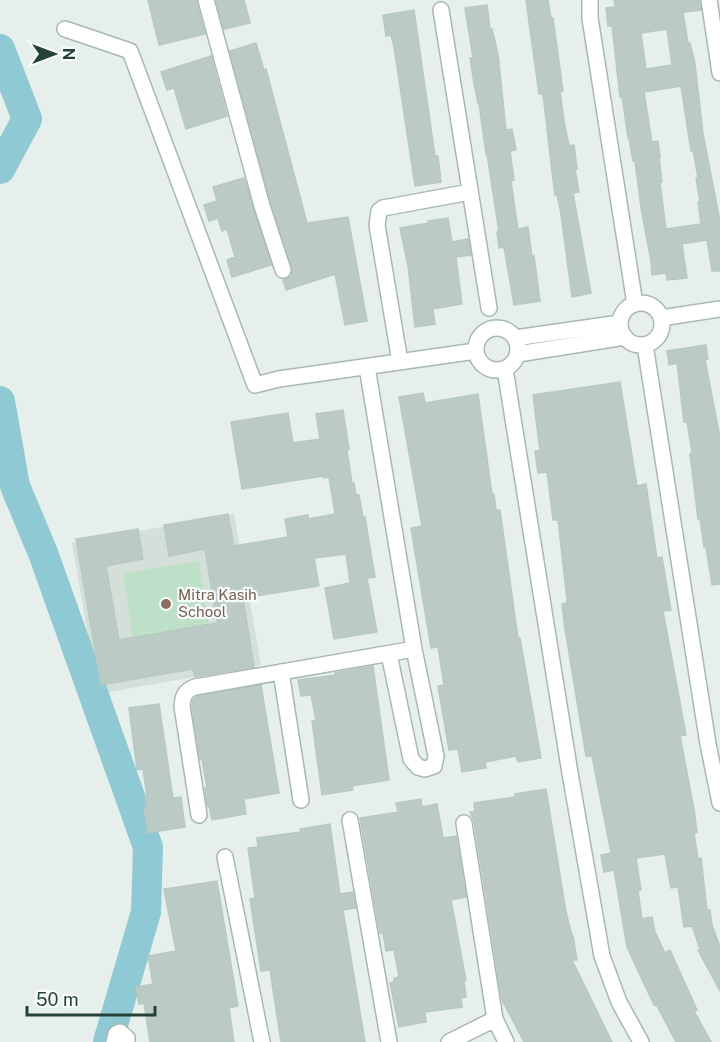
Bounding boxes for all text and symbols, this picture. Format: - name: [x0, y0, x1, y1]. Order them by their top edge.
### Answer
- north arrow: [24, 24, 84, 84]
- text: N: [59, 48, 78, 60]
- place label: Mitra Kasih School: [178, 586, 257, 620]
- marker: Mitra Kasih School: [159, 597, 173, 611]
- scale bar: [27, 979, 154, 1017]
- text: 50 m: [36, 989, 79, 1010]

